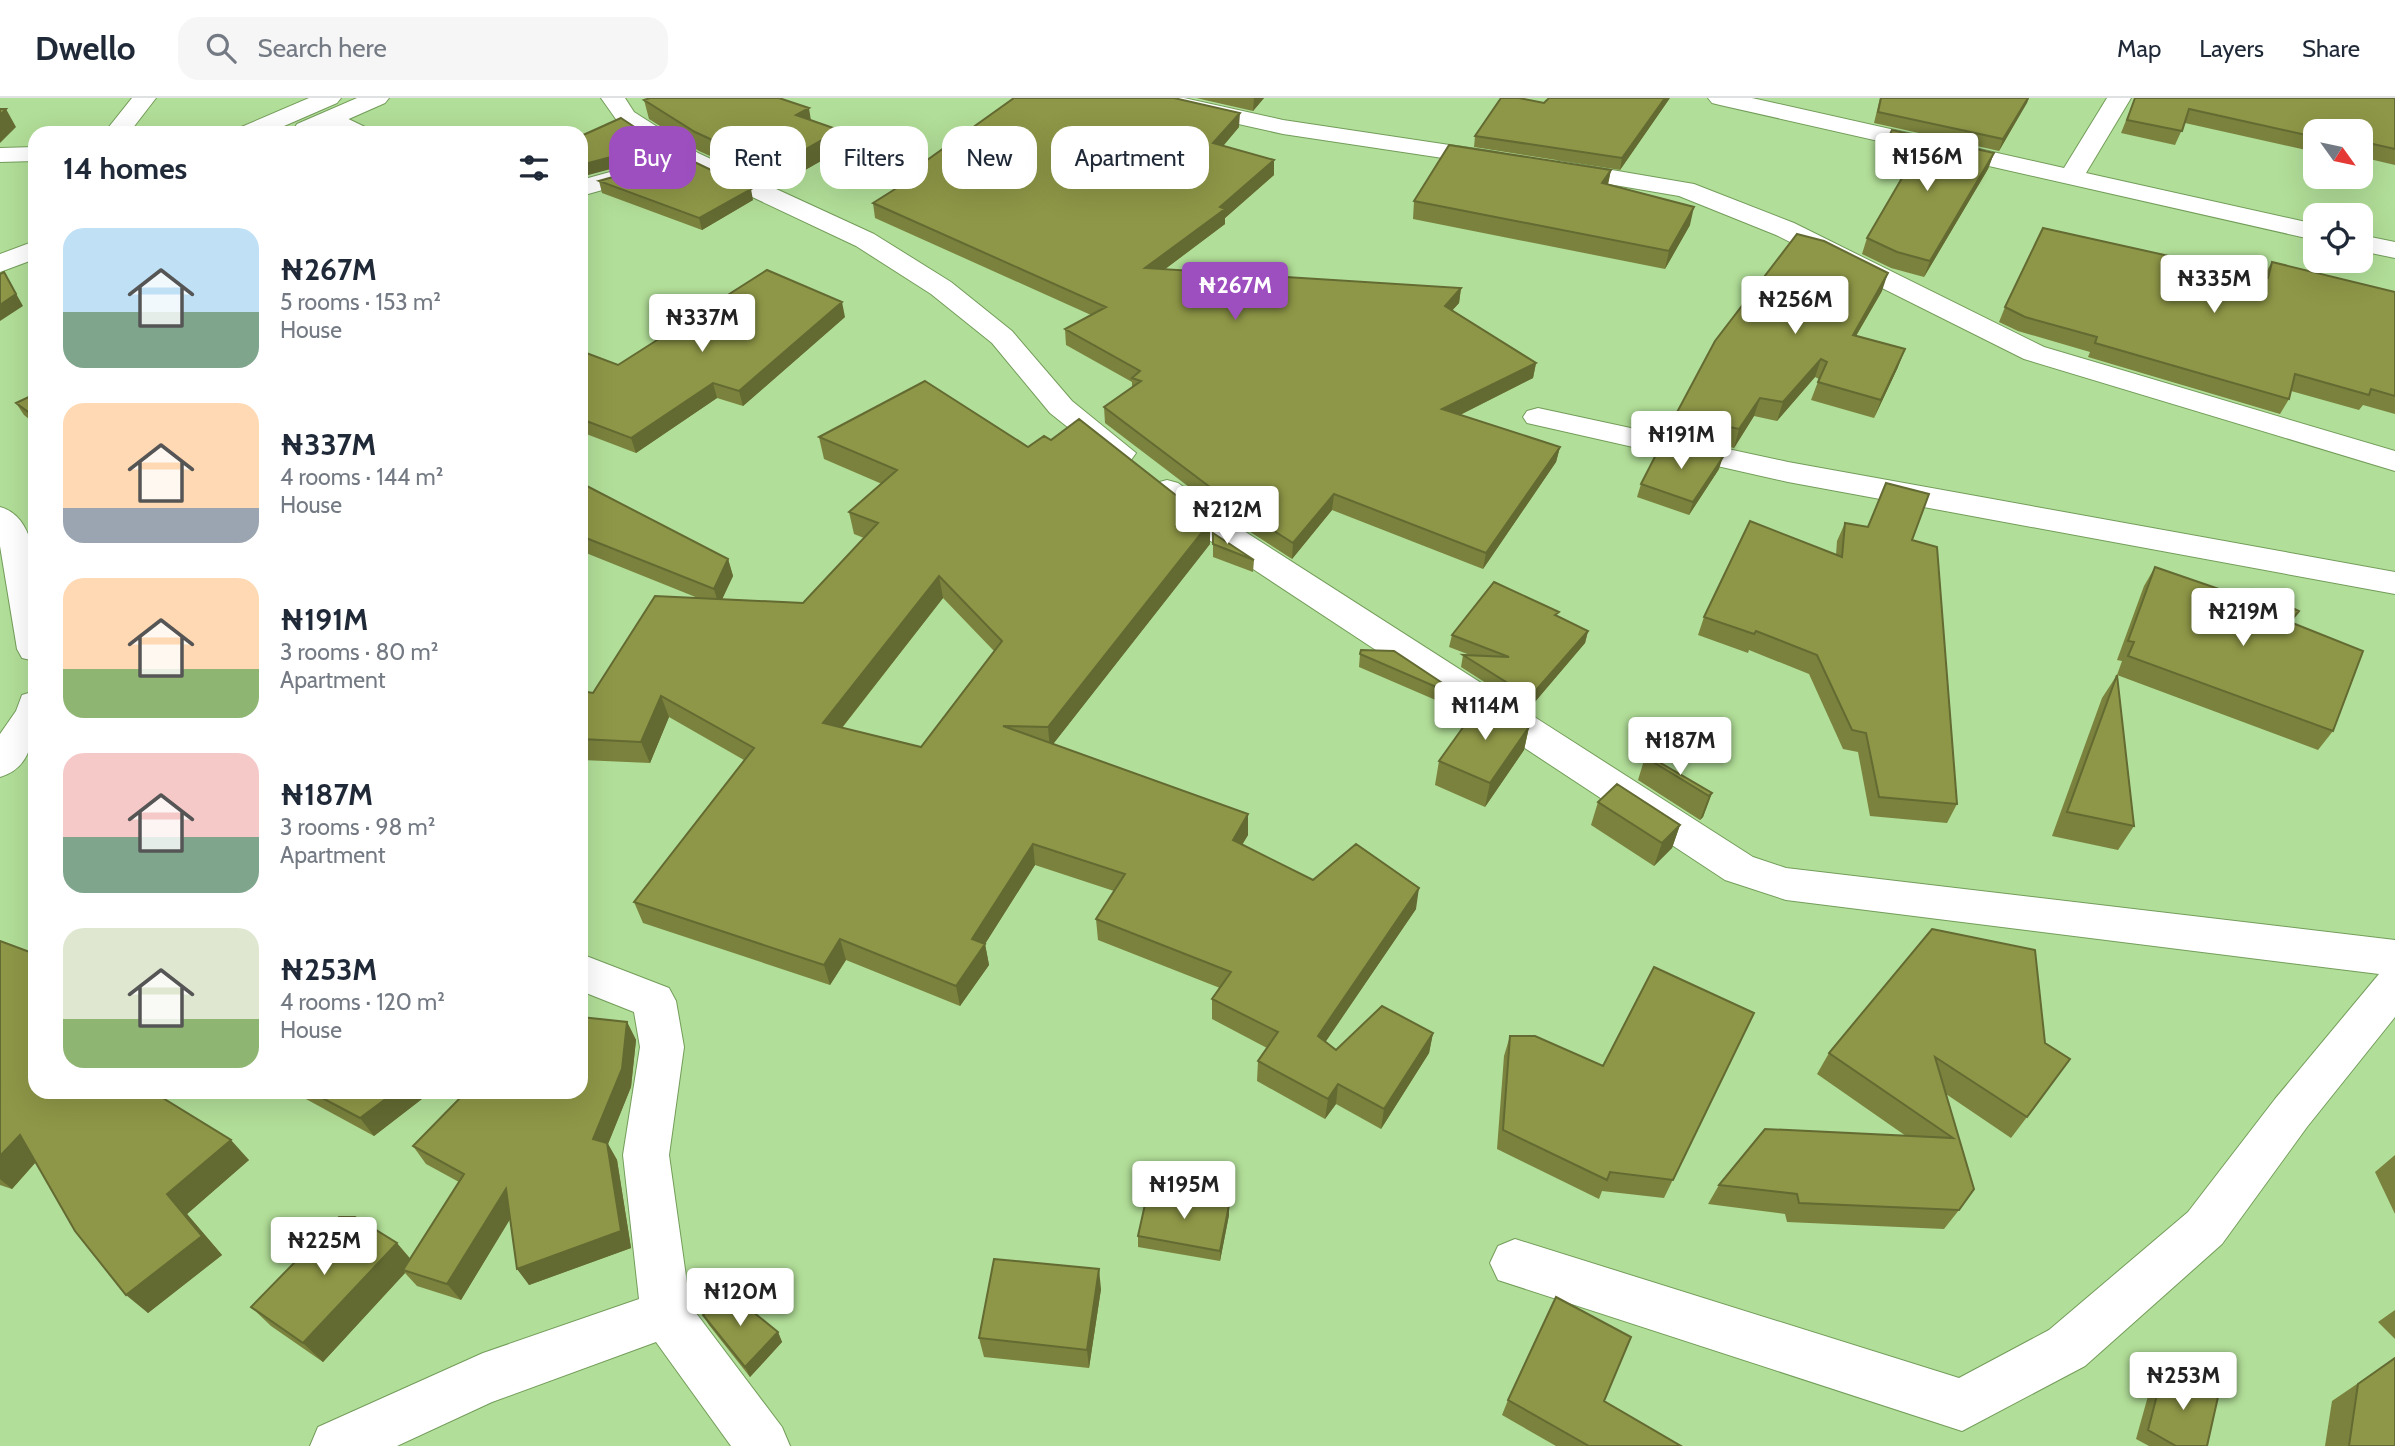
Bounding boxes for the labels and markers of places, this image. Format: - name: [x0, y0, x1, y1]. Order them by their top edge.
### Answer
- pin: ₦156M: [1878, 134, 1976, 193]
- pin: ₦335M: [2165, 256, 2263, 315]
- pin: ₦267M: [1186, 262, 1284, 322]
- pin: ₦256M: [1746, 276, 1844, 336]
- pin: ₦337M: [653, 294, 751, 354]
- pin: ₦191M: [1632, 412, 1730, 471]
- pin: ₦212M: [1178, 486, 1276, 546]
- pin: ₦219M: [2194, 588, 2292, 648]
- pin: ₦114M: [1436, 682, 1534, 742]
- pin: ₦187M: [1631, 718, 1729, 777]
- pin: ₦195M: [1135, 1162, 1233, 1221]
- pin: ₦225M: [275, 1218, 373, 1277]
- pin: ₦120M: [691, 1268, 789, 1328]
- pin: ₦253M: [2134, 1352, 2232, 1412]

